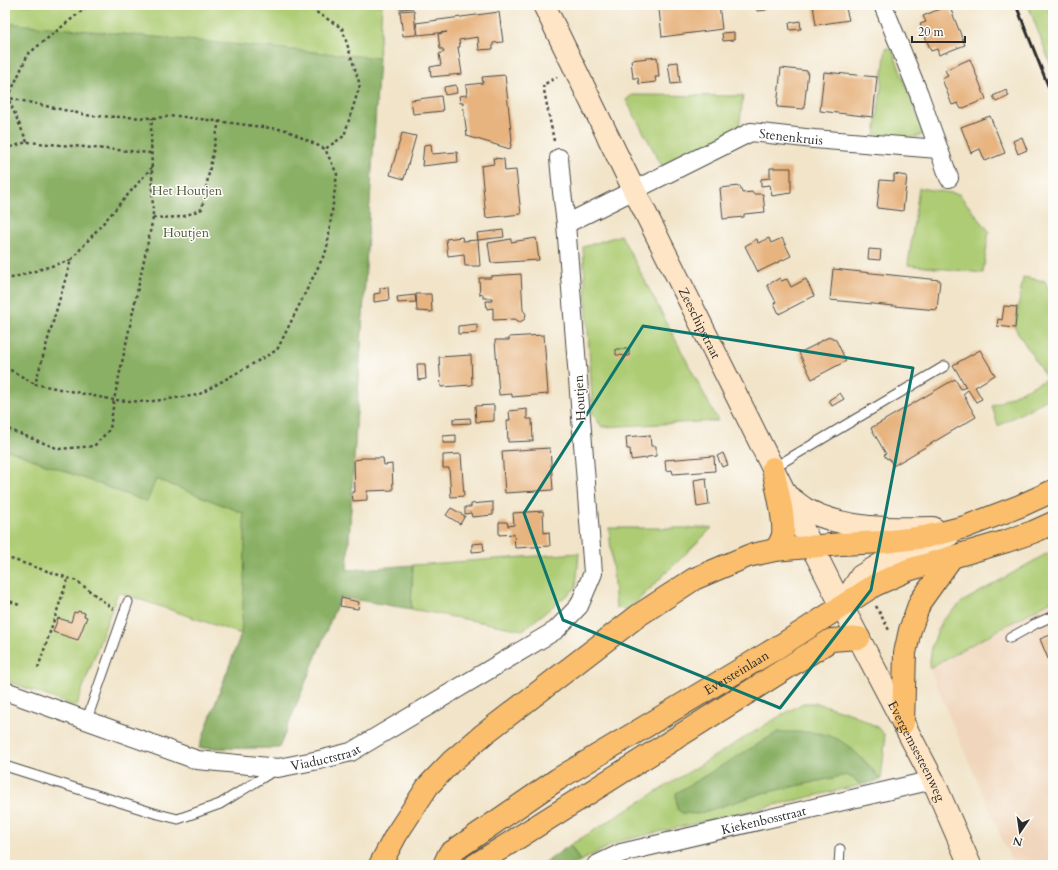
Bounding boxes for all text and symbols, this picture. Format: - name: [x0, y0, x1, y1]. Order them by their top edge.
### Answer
- scale bar: [912, 18, 965, 44]
- text: 20 m: [918, 24, 945, 40]
- street label: Stenenkruis: [758, 125, 824, 150]
- park label: Het Houtjen: [152, 182, 223, 200]
- park label: Houtjen: [163, 224, 210, 242]
- street label: Zeeschipstraat: [674, 284, 725, 362]
- street label: Houtjen: [569, 374, 591, 422]
- street label: Eversteinlaan: [701, 646, 773, 699]
- street label: Evergemsesteenweg: [883, 698, 950, 805]
- street label: Viaductstraat: [289, 740, 364, 775]
- street label: Kiekenbosstraat: [720, 802, 808, 839]
- north arrow: [1000, 812, 1040, 852]
- text: N: [1011, 833, 1024, 850]

